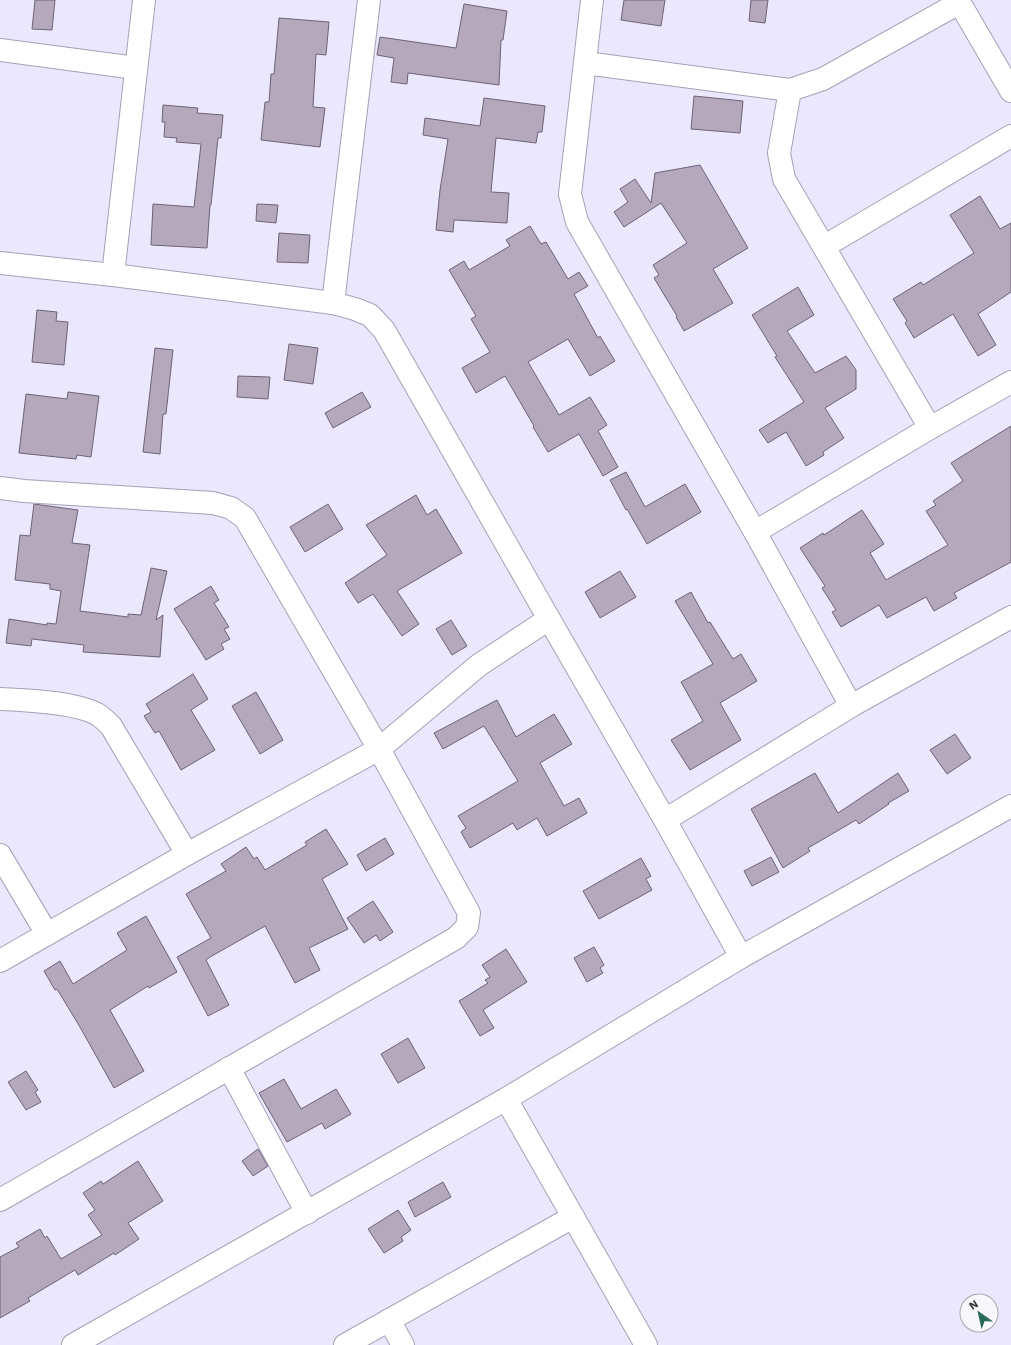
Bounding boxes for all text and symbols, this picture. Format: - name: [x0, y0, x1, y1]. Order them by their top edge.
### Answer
- north arrow: [959, 1293, 999, 1333]
- text: N: [967, 1297, 981, 1313]

